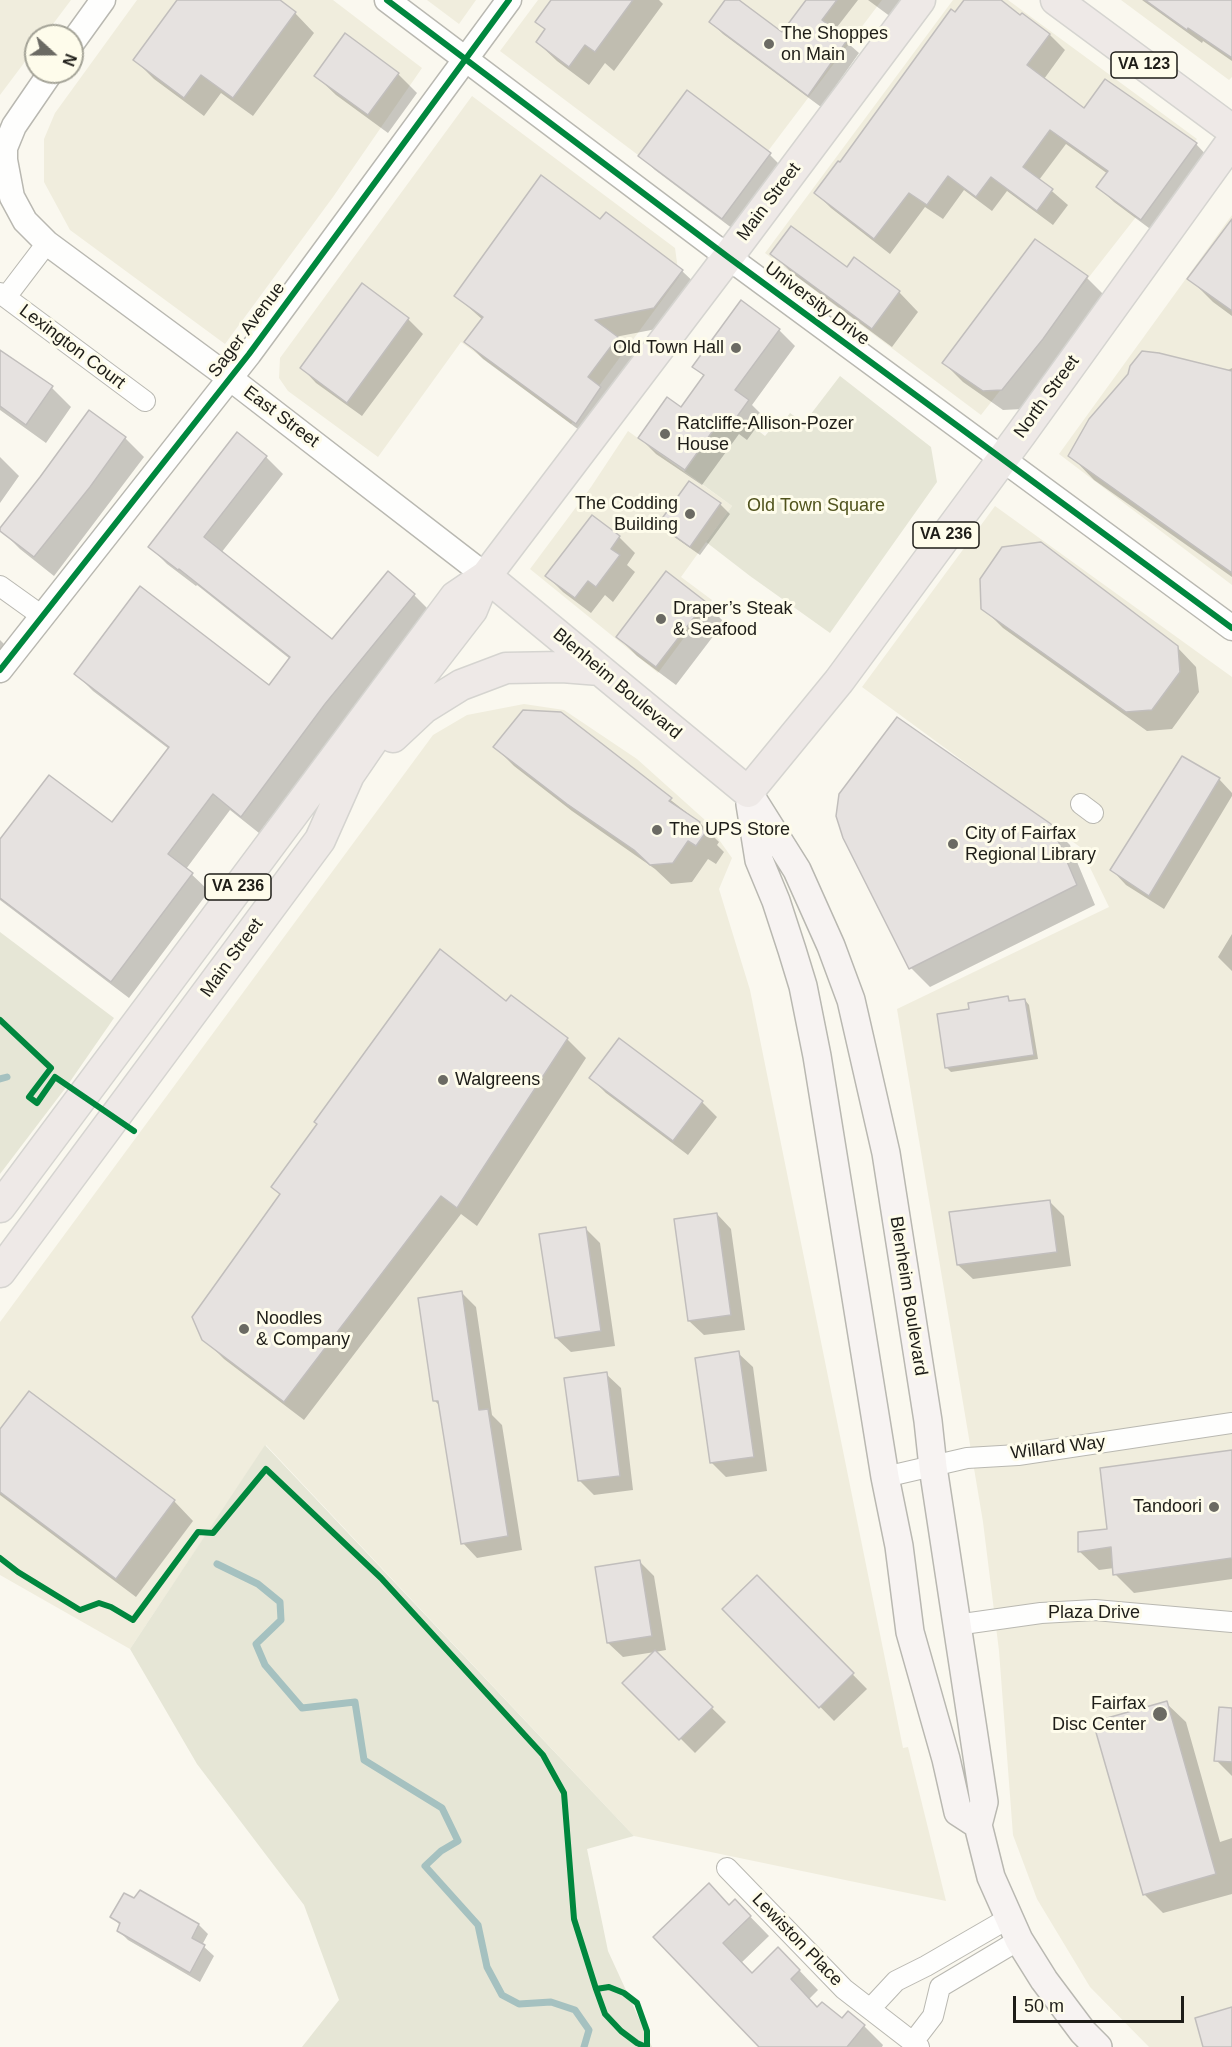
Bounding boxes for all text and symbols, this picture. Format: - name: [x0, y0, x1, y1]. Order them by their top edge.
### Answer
- place label: The Shoppes on Main: [781, 23, 888, 66]
- north arrow: [24, 24, 84, 84]
- marker: The Shoppes on Main: [762, 37, 776, 51]
- text: N: [59, 51, 79, 68]
- road number: VA 123: [1111, 52, 1177, 78]
- street label: Main Street: [733, 159, 805, 245]
- street label: University Drive: [760, 257, 874, 351]
- street label: Sager Avenue: [204, 278, 290, 382]
- street label: Lexington Court: [15, 300, 129, 394]
- place label: Old Town Hall: [613, 337, 724, 359]
- marker: Old Town Hall: [729, 341, 743, 355]
- street label: North Street: [1010, 351, 1084, 443]
- street label: East Street: [239, 382, 323, 452]
- place label: Ratcliffe-Allison-Pozer House: [677, 413, 854, 456]
- marker: Ratcliffe-Allison-Pozer House: [658, 427, 672, 441]
- place label: The Codding Building: [575, 493, 678, 536]
- park label: Old Town Square: [747, 495, 885, 517]
- marker: The Codding Building: [683, 507, 697, 521]
- road number: VA 236: [913, 522, 979, 548]
- place label: Draper’s Steak & Seafood: [673, 598, 792, 640]
- marker: Draper’s Steak & Seafood: [654, 612, 668, 626]
- street label: Blenheim Boulevard: [548, 624, 686, 744]
- place label: The UPS Store: [669, 819, 790, 841]
- marker: The UPS Store: [650, 823, 664, 837]
- place label: City of Fairfax Regional Library: [965, 823, 1096, 866]
- marker: City of Fairfax Regional Library: [946, 837, 960, 851]
- road number: VA 236: [205, 874, 271, 900]
- street label: Main Street: [196, 914, 268, 1002]
- place label: Walgreens: [455, 1069, 540, 1091]
- marker: Walgreens: [436, 1073, 450, 1087]
- street label: Blenheim Boulevard: [885, 1215, 931, 1377]
- place label: Noodles & Company: [256, 1308, 350, 1350]
- marker: Noodles & Company: [237, 1322, 251, 1336]
- street label: Willard Way: [1009, 1431, 1107, 1465]
- place label: Tandoori: [1133, 1496, 1202, 1518]
- marker: Tandoori: [1207, 1500, 1221, 1514]
- street label: Plaza Drive: [1048, 1602, 1140, 1624]
- place label: Fairfax Disc Center: [1052, 1693, 1146, 1736]
- marker: Fairfax Disc Center: [1151, 1705, 1169, 1723]
- street label: Lewiston Place: [747, 1889, 847, 1991]
- scale bar: [1016, 1984, 1187, 2022]
- text: 50 m: [1024, 1996, 1064, 2016]

